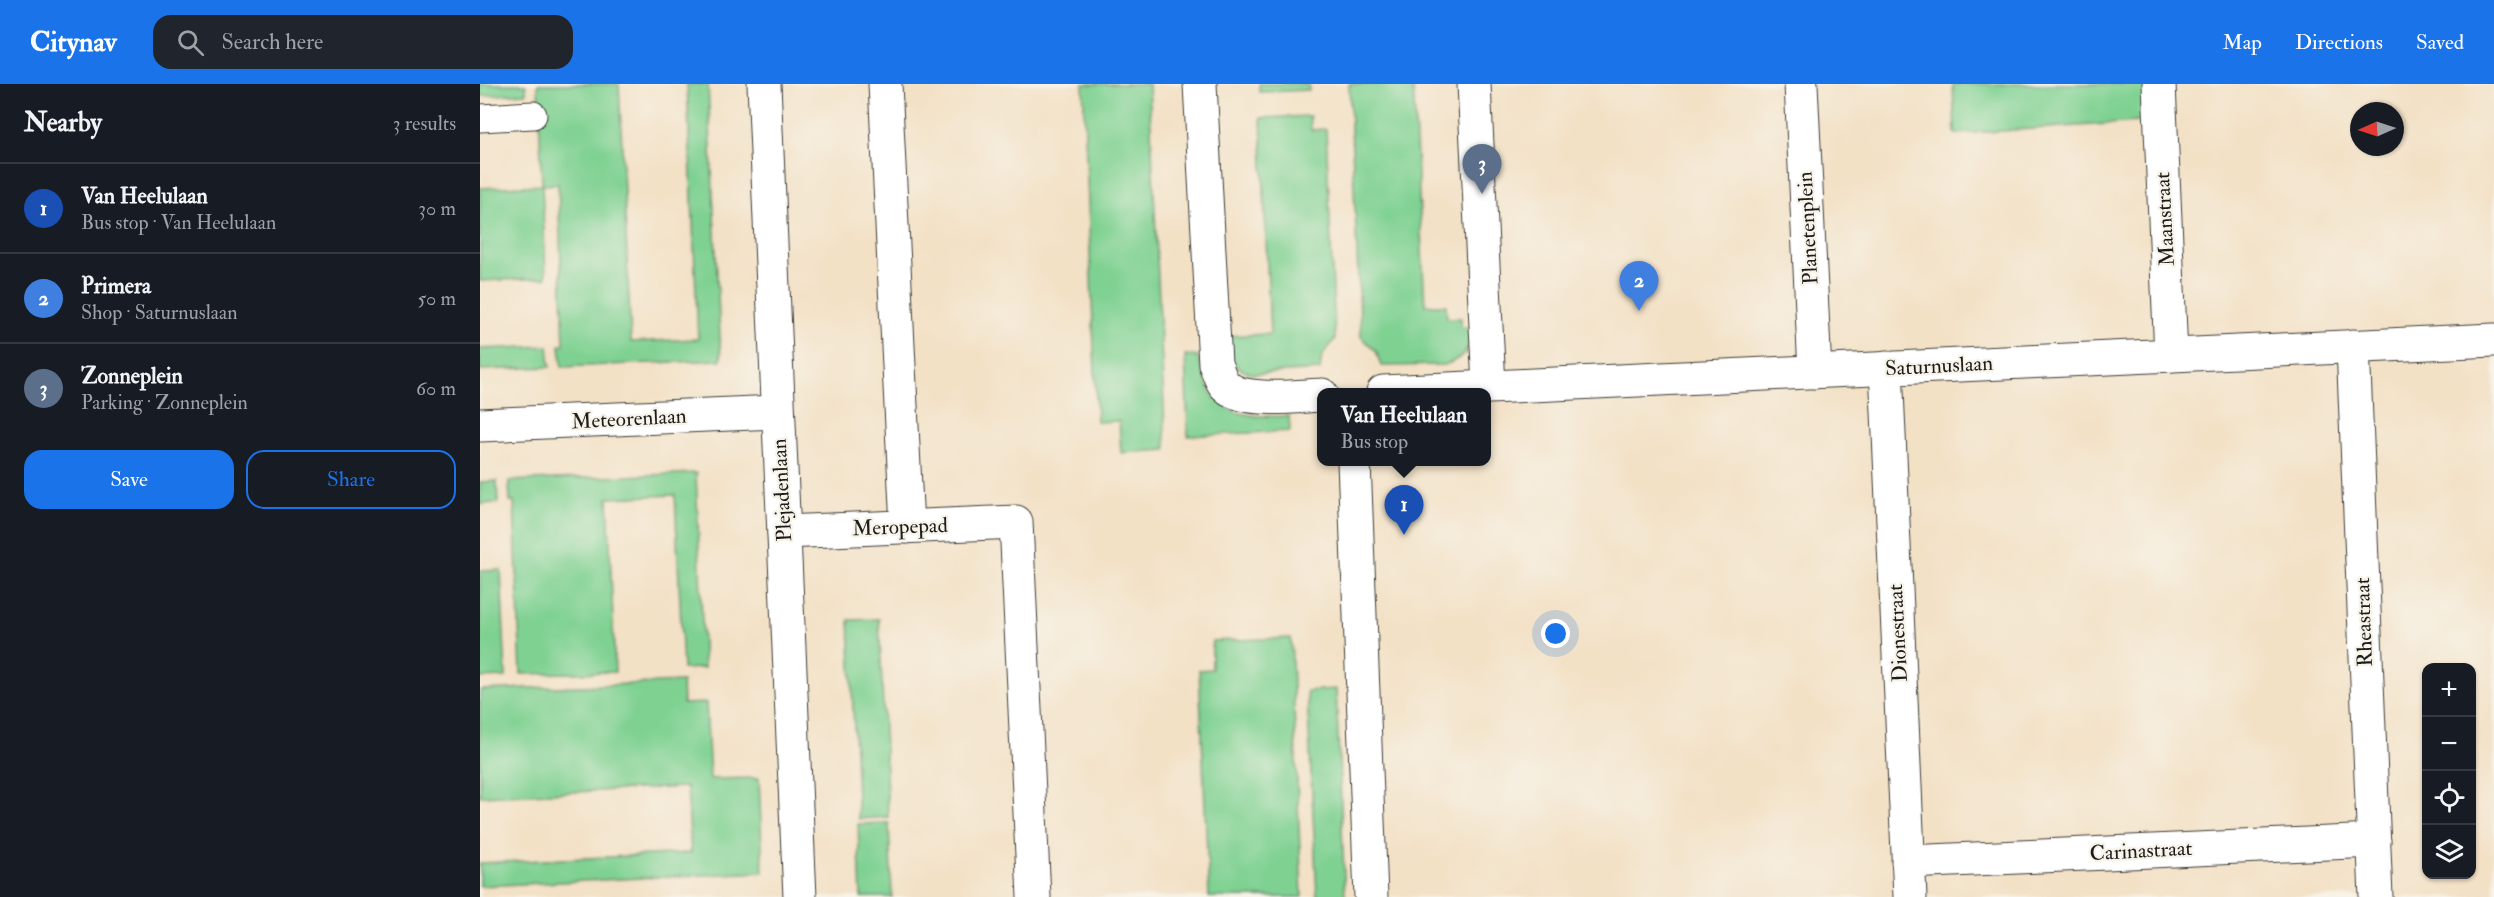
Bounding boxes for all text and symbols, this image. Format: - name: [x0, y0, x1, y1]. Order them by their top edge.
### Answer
- search box: [153, 15, 573, 69]
- text: Citynav: [30, 25, 117, 60]
- icon: search: [174, 26, 207, 59]
- text: Search here: [222, 28, 323, 56]
- text: Map: [2222, 29, 2262, 56]
- text: Directions: [2295, 29, 2383, 56]
- text: Saved: [2416, 29, 2464, 56]
- north arrow: [2350, 102, 2404, 156]
- text: Nearby: [24, 107, 102, 139]
- text: 3 results: [393, 111, 456, 136]
- pin: 3: [1462, 144, 1502, 194]
- street label: Planetenplein: [1792, 171, 1824, 285]
- street label: Maanstraat: [2149, 171, 2181, 267]
- text: Van Heelulaan: [81, 182, 208, 210]
- text: 1: [40, 196, 47, 221]
- text: 30 m: [418, 196, 456, 221]
- text: Bus stop · Van Heelulaan: [81, 210, 276, 235]
- pin: 2: [1620, 262, 1658, 311]
- text: Primera: [81, 272, 151, 300]
- text: 2: [38, 286, 49, 311]
- text: 50 m: [417, 286, 456, 311]
- text: Shop · Saturnuslaan: [81, 300, 238, 325]
- street label: Saturnuslaan: [1884, 350, 1994, 382]
- text: Zonneplein: [81, 362, 183, 390]
- text: 3: [40, 376, 47, 401]
- text: 60 m: [416, 376, 456, 401]
- popup: [1317, 388, 1491, 466]
- text: Parking · Zonneplein: [81, 390, 248, 415]
- text: Van Heelulaan: [1341, 401, 1467, 429]
- street label: Meteorenlaan: [571, 402, 687, 435]
- text: Bus stop: [1341, 429, 1408, 454]
- street label: Plejadenlaan: [766, 438, 798, 542]
- button: Save: [24, 450, 234, 509]
- button: Share: [246, 450, 456, 509]
- pin: 1: [1384, 486, 1424, 535]
- street label: Meropepad: [852, 512, 949, 542]
- street label: Rheastraat: [2349, 577, 2379, 667]
- street label: Dionestraat: [1882, 583, 1914, 683]
- your location: [1541, 619, 1570, 648]
- map controls: [2422, 663, 2476, 879]
- button: +: [2422, 663, 2476, 717]
- button: −: [2422, 717, 2476, 771]
- button: locate: [2422, 771, 2476, 825]
- button: layers: [2422, 825, 2476, 879]
- street label: Carinastraat: [2089, 835, 2193, 867]

